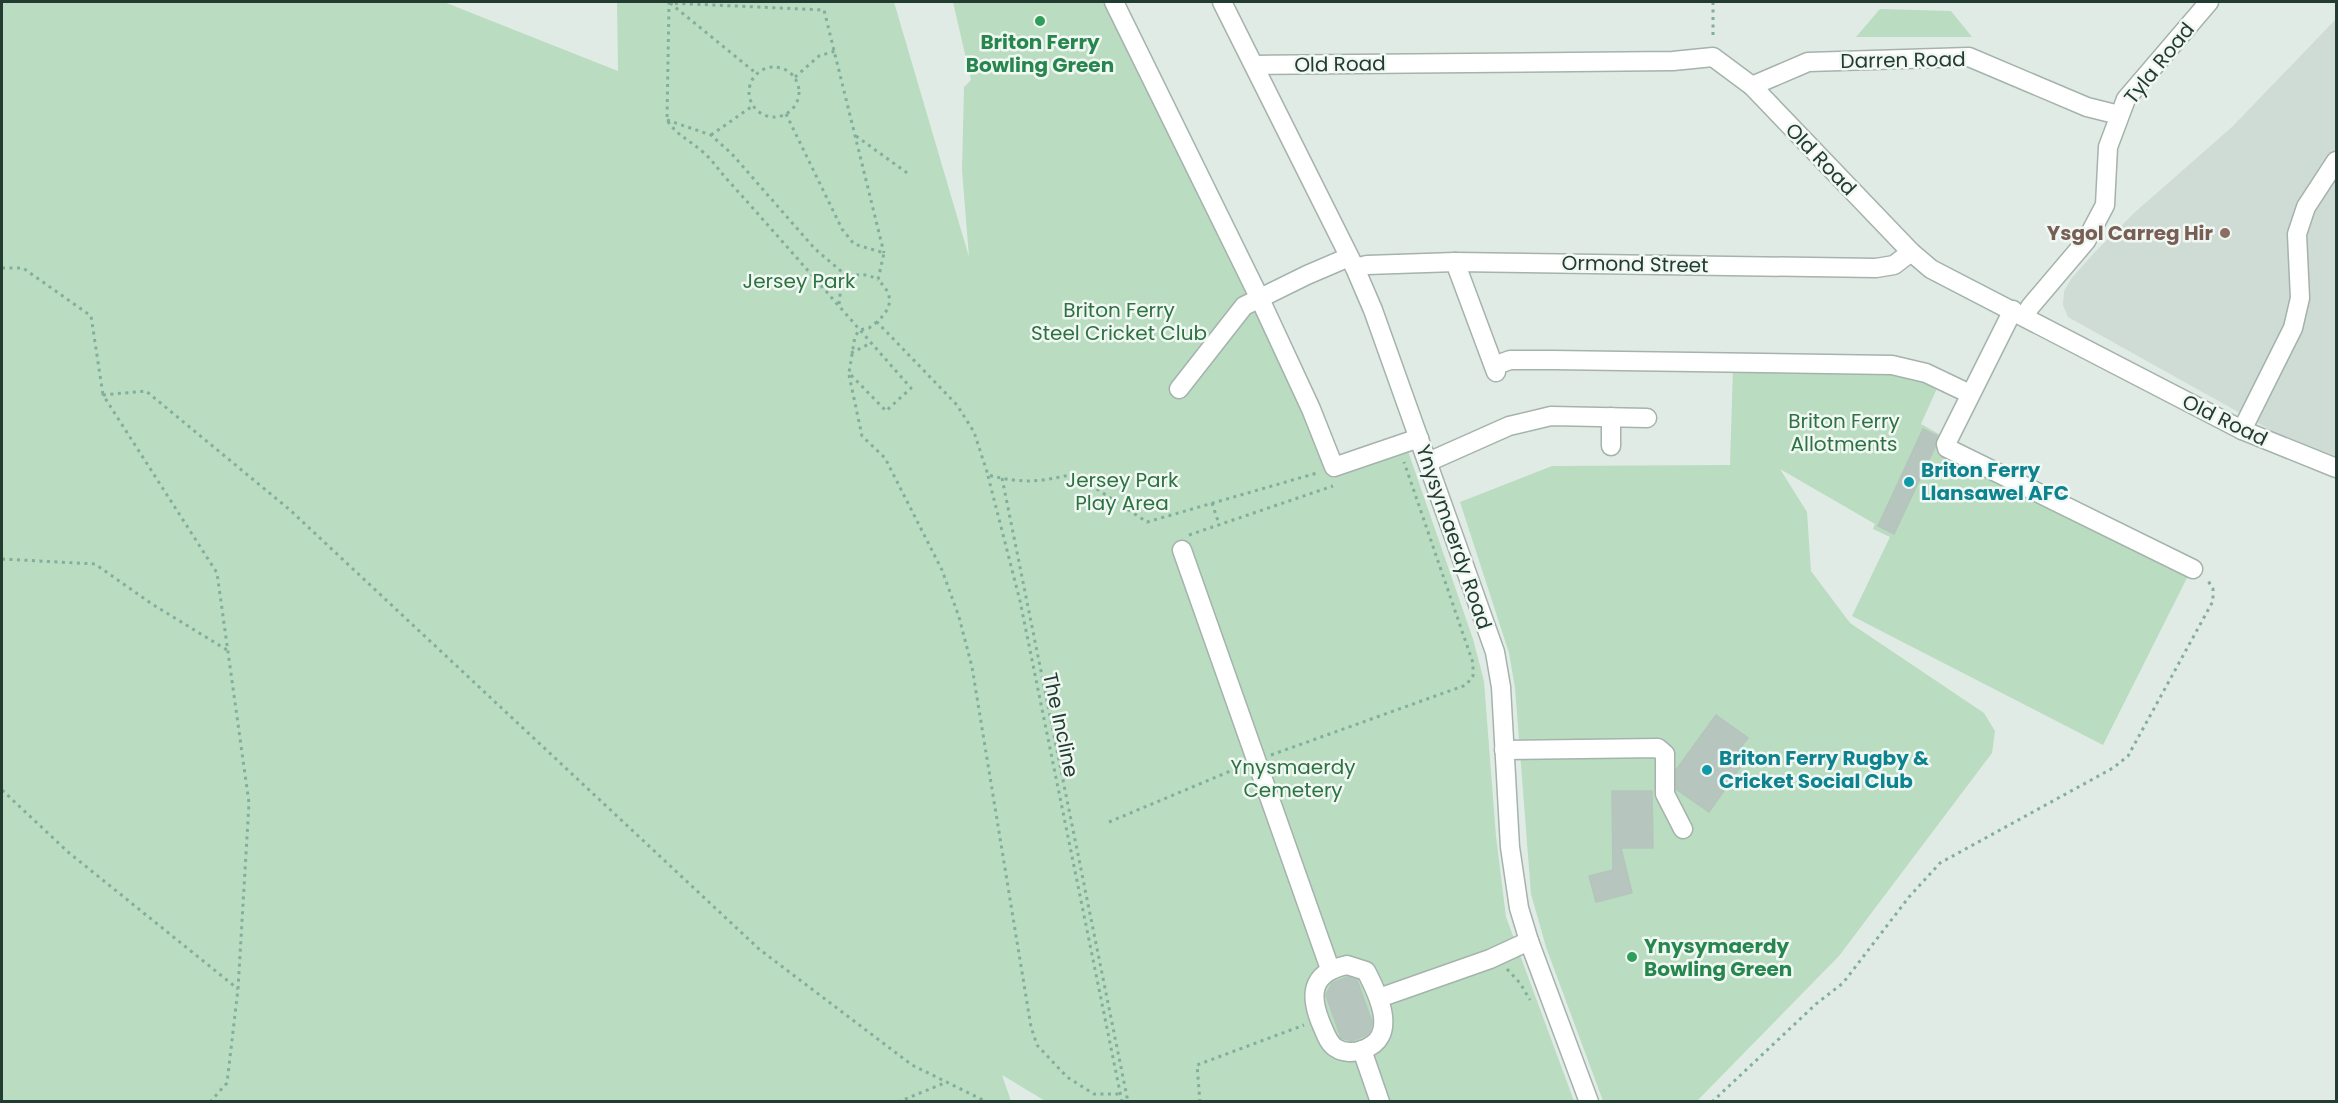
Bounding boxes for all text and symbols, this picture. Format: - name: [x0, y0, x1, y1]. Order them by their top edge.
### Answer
- marker: Briton Ferry Bowling Green: [1033, 14, 1047, 28]
- street label: Tyla Road: [2117, 16, 2201, 110]
- place label: Briton Ferry Bowling Green: [966, 28, 1114, 79]
- street label: Darren Road: [1840, 45, 1966, 75]
- street label: Old Road: [1294, 49, 1386, 79]
- street label: Old Road: [1779, 116, 1863, 202]
- place label: Ysgol Carreg Hir: [2047, 219, 2213, 247]
- marker: Ysgol Carreg Hir: [2218, 226, 2232, 240]
- street label: Ormond Street: [1561, 249, 1709, 279]
- park label: Jersey Park: [743, 267, 856, 295]
- park label: Briton Ferry Steel Cricket Club: [1031, 296, 1207, 347]
- street label: Old Road: [2178, 387, 2272, 453]
- park label: Briton Ferry Allotments: [1788, 407, 1900, 458]
- street label: Ynysymaerdy Road: [1409, 441, 1499, 633]
- place label: Briton Ferry Llansawel AFC: [1921, 456, 2069, 507]
- park label: Jersey Park Play Area: [1066, 466, 1179, 517]
- marker: Briton Ferry Llansawel AFC: [1902, 475, 1916, 489]
- street label: The Incline: [1036, 670, 1086, 780]
- place label: Briton Ferry Rugby & Cricket Social Club: [1719, 744, 1929, 795]
- park label: Ynysmaerdy Cemetery: [1231, 753, 1355, 804]
- marker: Briton Ferry Rugby & Cricket Social Club: [1700, 763, 1714, 777]
- place label: Ynysymaerdy Bowling Green: [1644, 932, 1792, 983]
- marker: Ynysymaerdy Bowling Green: [1625, 950, 1639, 964]

